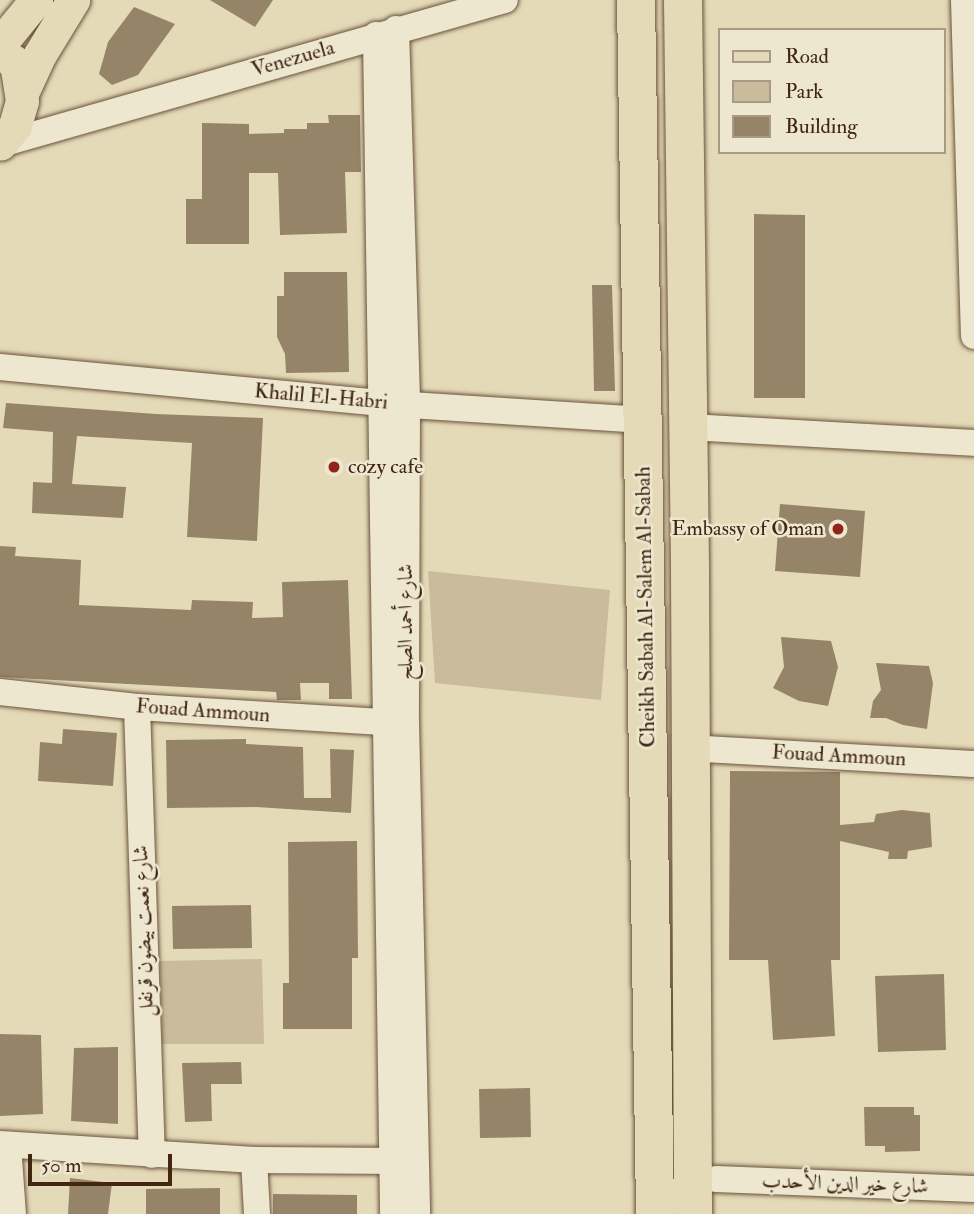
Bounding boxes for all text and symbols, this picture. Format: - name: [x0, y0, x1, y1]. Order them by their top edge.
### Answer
- legend: [718, 28, 946, 154]
- street label: Venezuela: [249, 35, 337, 83]
- text: Road: [785, 43, 829, 70]
- text: Park: [785, 78, 823, 105]
- text: Building: [785, 113, 858, 140]
- street label: Khalil El-Habri: [253, 379, 389, 415]
- place label: cozy cafe: [348, 454, 423, 480]
- marker: cozy cafe: [326, 459, 342, 475]
- street label: Cheikh Sabah Al-Salem Al-Sabah: [631, 466, 661, 748]
- place label: Embassy of Oman: [672, 516, 824, 542]
- marker: Embassy of Oman: [830, 521, 846, 537]
- street label: شارع أحمد الصلح: [393, 564, 419, 680]
- street label: Fouad Ammoun: [135, 694, 271, 728]
- street label: Fouad Ammoun: [771, 740, 907, 772]
- street label: شارع نعمت بيضون قرنفل: [128, 845, 160, 1017]
- scale bar: [32, 1140, 175, 1184]
- text: 50 m: [41, 1152, 82, 1179]
- street label: شارع خير الدين الأحدب: [761, 1168, 929, 1200]

